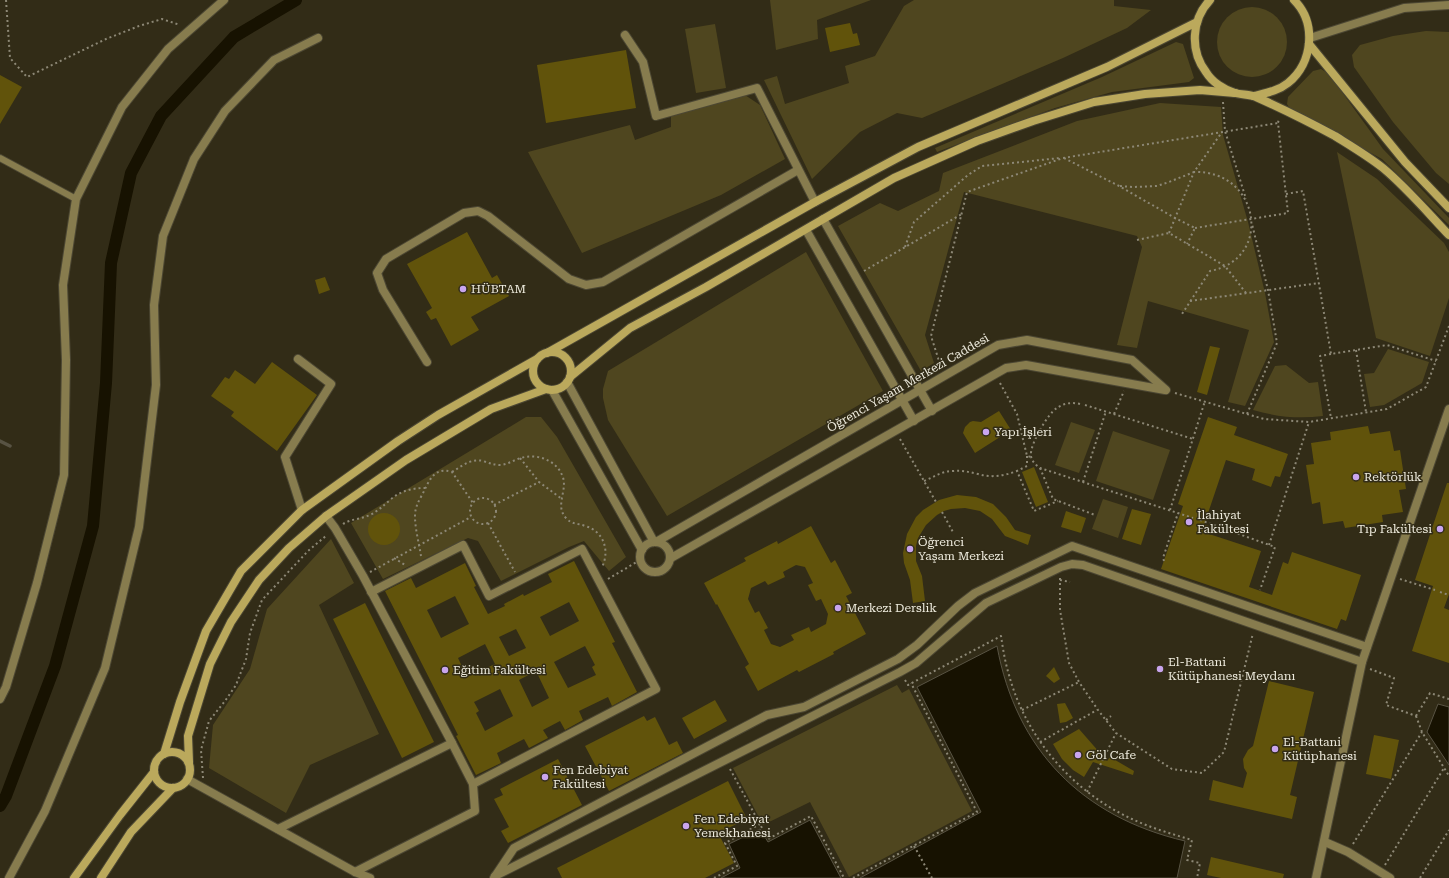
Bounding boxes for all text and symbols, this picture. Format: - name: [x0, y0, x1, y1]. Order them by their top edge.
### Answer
- place label: HÜBTAM: [471, 282, 526, 296]
- marker: HÜBTAM: [458, 284, 468, 294]
- street label: Öğrenci Yaşam Merkezi Caddesi: [825, 331, 992, 435]
- place label: Yapı İşleri: [994, 425, 1052, 439]
- marker: Yapı İşleri: [981, 427, 991, 437]
- place label: Rektörlük: [1364, 470, 1422, 484]
- marker: Rektörlük: [1351, 472, 1361, 482]
- place label: İlahiyat Fakültesi: [1197, 508, 1249, 536]
- marker: İlahiyat Fakültesi: [1184, 517, 1194, 527]
- place label: Tıp Fakültesi: [1357, 522, 1432, 536]
- marker: Tıp Fakültesi: [1435, 524, 1445, 534]
- place label: Öğrenci Yaşam Merkezi: [918, 535, 1004, 563]
- marker: Öğrenci Yaşam Merkezi: [905, 544, 915, 554]
- place label: Merkezi Derslik: [846, 601, 937, 615]
- marker: Merkezi Derslik: [833, 603, 843, 613]
- place label: El-Battani Kütüphanesi Meydanı: [1168, 655, 1295, 683]
- place label: Eğitim Fakültesi: [453, 663, 546, 677]
- marker: El-Battani Kütüphanesi Meydanı: [1155, 664, 1165, 674]
- marker: Eğitim Fakültesi: [440, 665, 450, 675]
- place label: El-Battani Kütüphanesi: [1283, 735, 1357, 763]
- marker: El-Battani Kütüphanesi: [1270, 744, 1280, 754]
- place label: Göl Cafe: [1086, 748, 1136, 762]
- marker: Göl Cafe: [1073, 750, 1083, 760]
- place label: Fen Edebiyat Fakültesi: [553, 763, 629, 791]
- marker: Fen Edebiyat Fakültesi: [540, 772, 550, 782]
- place label: Fen Edebiyat Yemekhanesi: [694, 812, 771, 840]
- marker: Fen Edebiyat Yemekhanesi: [681, 821, 691, 831]

